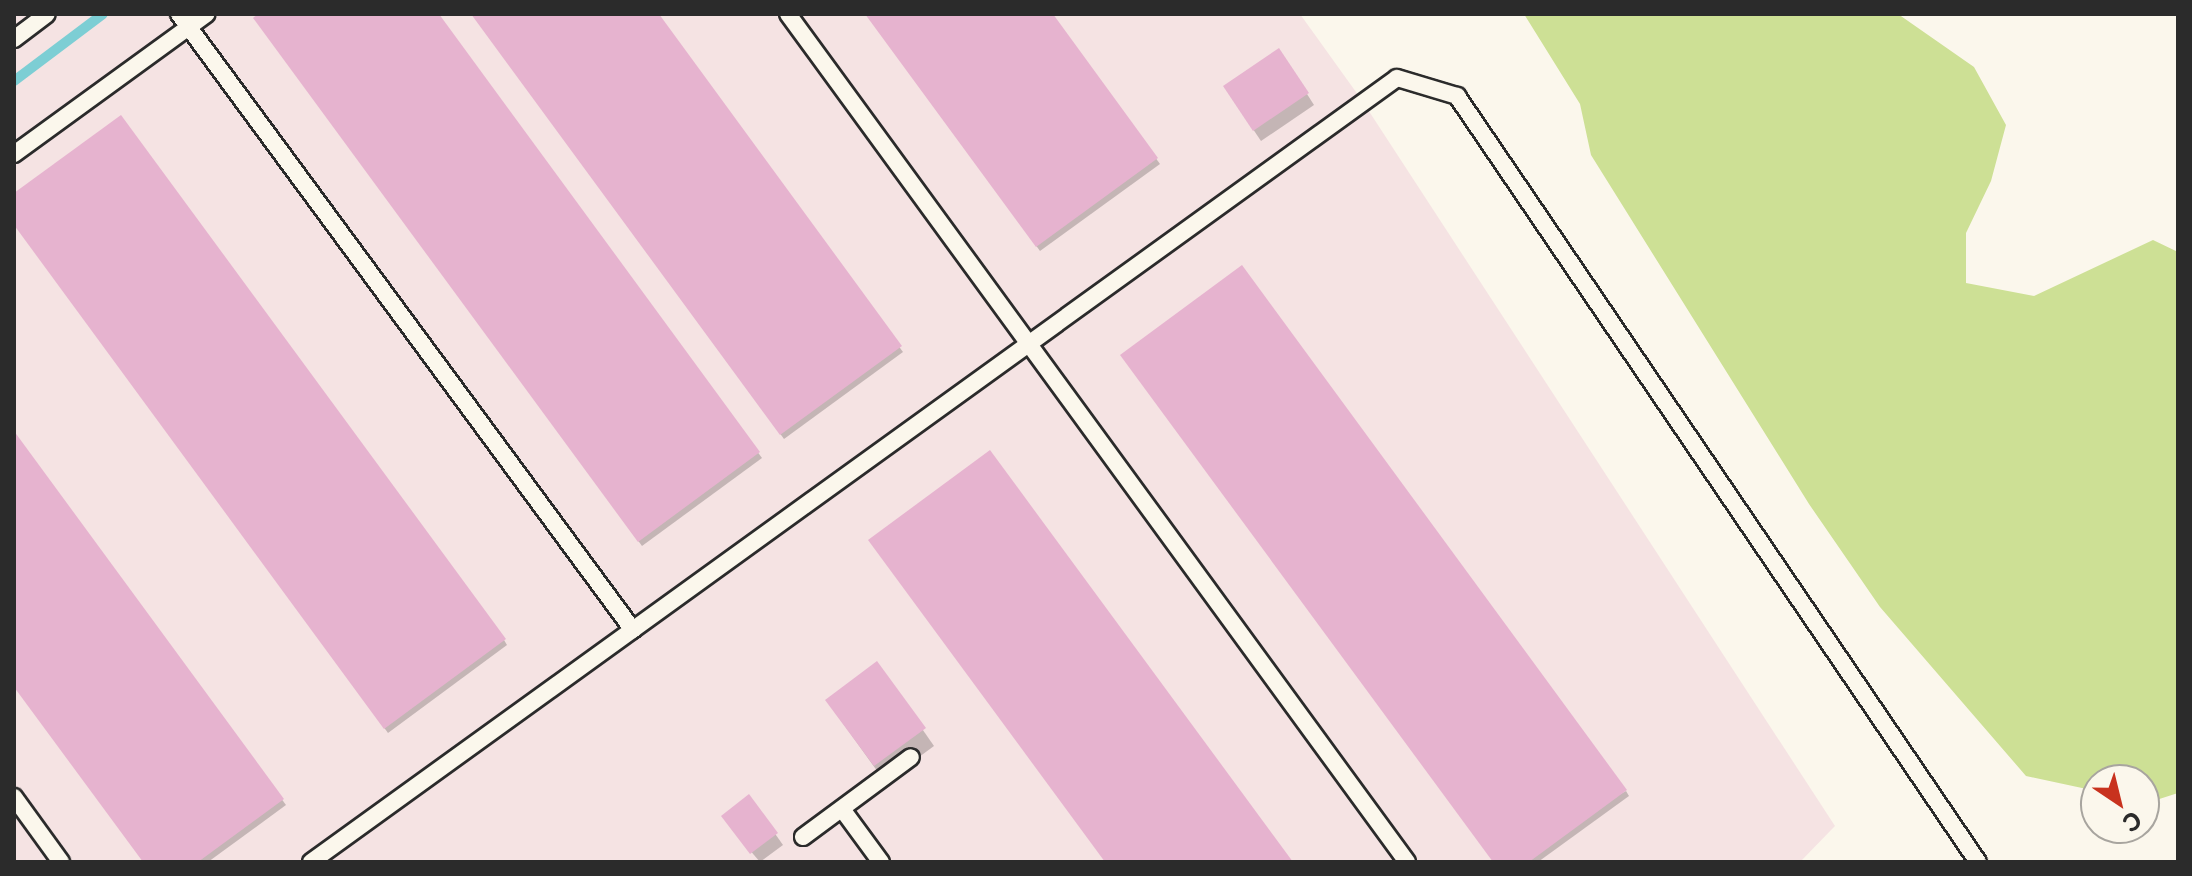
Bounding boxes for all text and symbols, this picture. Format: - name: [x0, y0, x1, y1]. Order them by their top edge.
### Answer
- north arrow: [2080, 764, 2160, 844]
- text: С: [2117, 804, 2149, 841]

